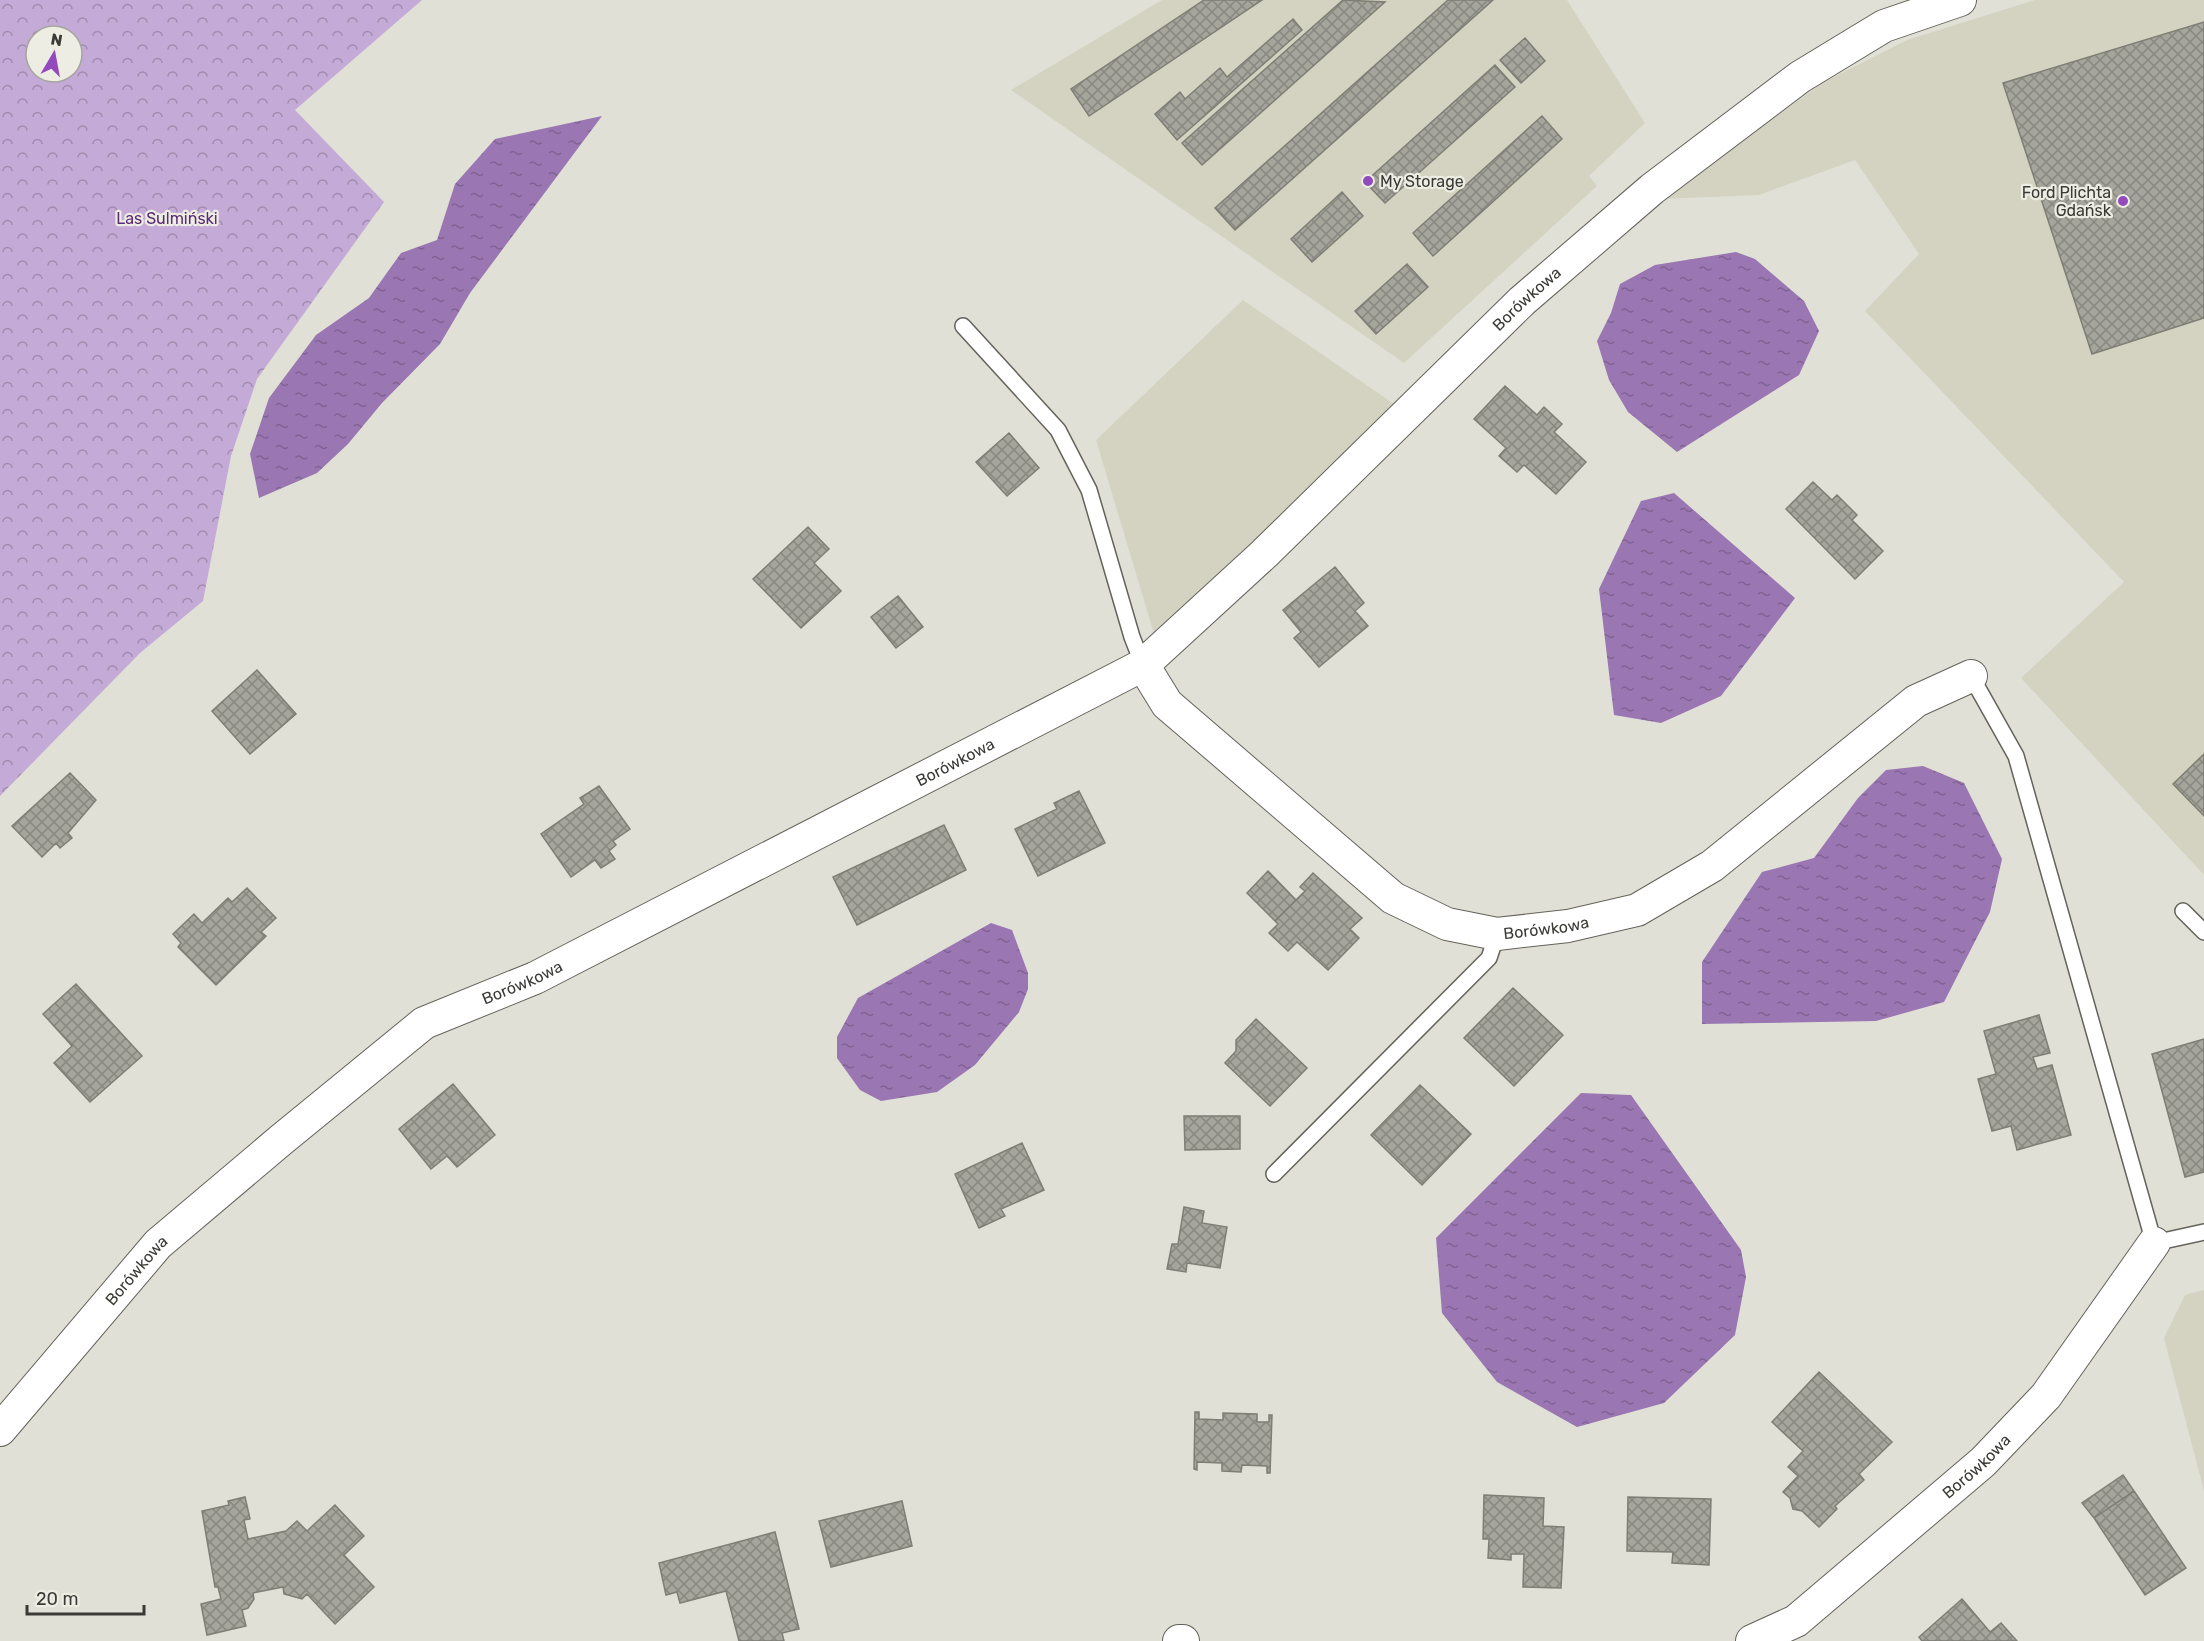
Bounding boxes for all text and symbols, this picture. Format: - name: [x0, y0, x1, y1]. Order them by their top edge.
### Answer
- north arrow: [24, 24, 84, 84]
- text: N: [49, 29, 64, 50]
- place label: My Storage: [1380, 172, 1464, 191]
- marker: My Storage: [1361, 174, 1375, 188]
- place label: Ford Plichta Gdańsk: [2022, 183, 2112, 220]
- marker: Ford Plichta Gdańsk: [2116, 194, 2130, 208]
- park label: Las Sulmiński: [116, 209, 218, 228]
- street label: Borówkowa: [1489, 263, 1565, 335]
- street label: Borówkowa: [913, 734, 998, 790]
- street label: Borówkowa: [1502, 913, 1591, 943]
- street label: Borówkowa: [479, 957, 566, 1009]
- street label: Borówkowa: [101, 1231, 171, 1309]
- street label: Borówkowa: [1939, 1430, 2015, 1502]
- scale bar: [27, 1578, 144, 1616]
- text: 20 m: [36, 1588, 78, 1610]

